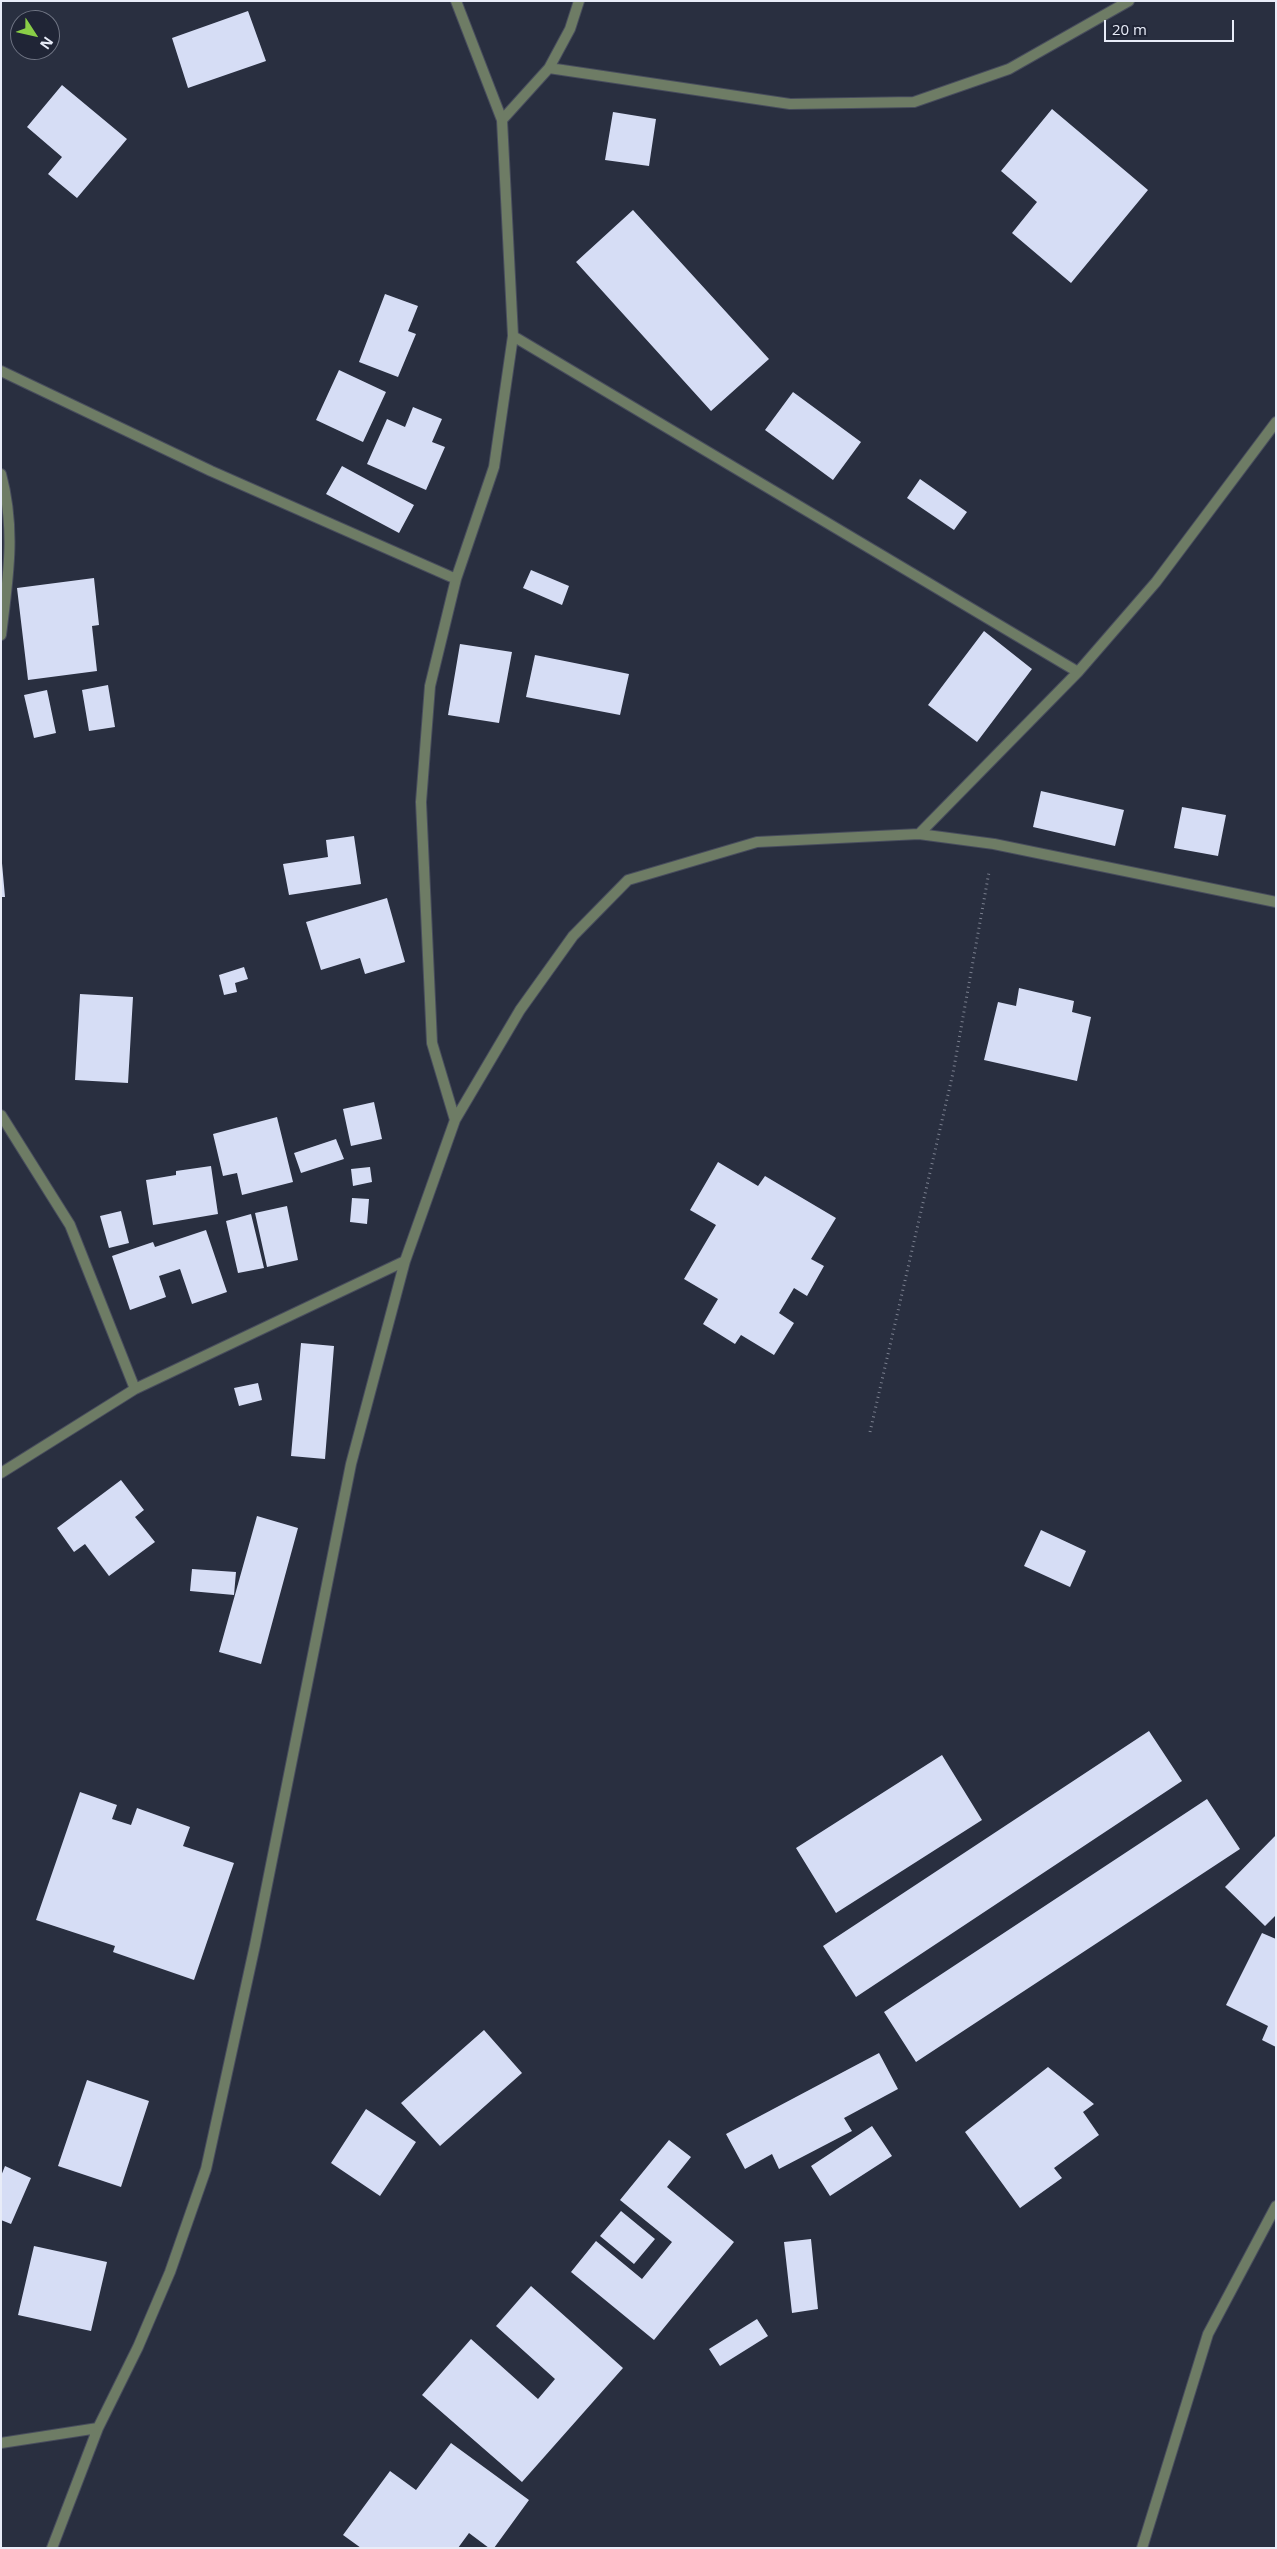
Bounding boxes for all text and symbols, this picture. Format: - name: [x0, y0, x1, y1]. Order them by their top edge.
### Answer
- north arrow: [10, 10, 60, 60]
- scale bar: [1107, 10, 1237, 42]
- text: 20 m: [1112, 19, 1147, 39]
- text: N: [36, 33, 58, 53]

